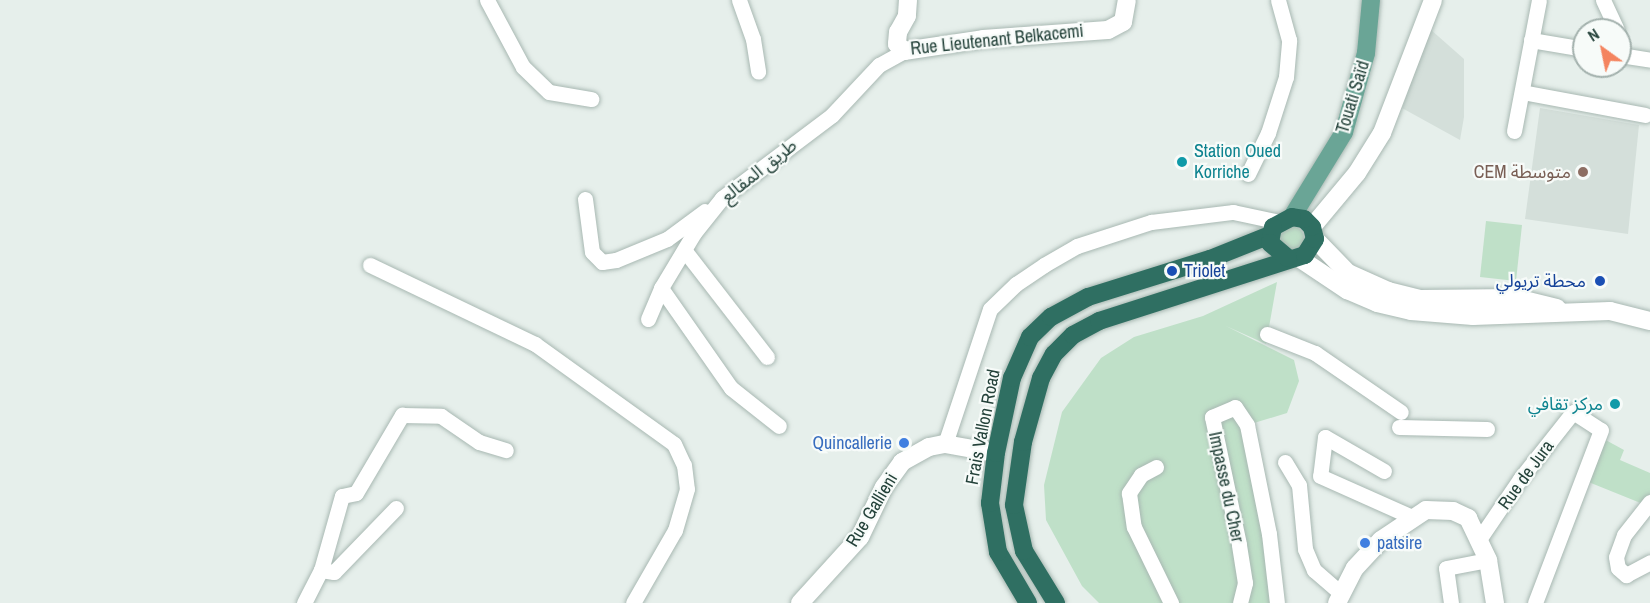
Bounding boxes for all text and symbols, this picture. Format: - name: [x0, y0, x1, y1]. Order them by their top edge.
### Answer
- north arrow: [1572, 18, 1632, 78]
- street label: Rue Lieutenant Belkacemi: [909, 20, 1085, 60]
- text: N: [1583, 23, 1603, 46]
- street label: Touati Saïd: [1332, 58, 1374, 136]
- street label: طريق المقالع: [717, 135, 801, 207]
- place label: Station Oued Korriche: [1194, 141, 1281, 184]
- marker: Station Oued Korriche: [1175, 155, 1189, 169]
- place label: CEM متوسطة: [1474, 161, 1571, 183]
- marker: CEM متوسطة: [1576, 165, 1590, 179]
- place label: Triolet: [1184, 260, 1225, 282]
- marker: Triolet: [1165, 264, 1179, 278]
- place label: محطة تريولي: [1496, 270, 1586, 292]
- marker: محطة تريولي: [1591, 272, 1609, 290]
- street label: Frais Vallon Road: [961, 367, 1005, 487]
- place label: مركز تقافي: [1528, 393, 1603, 415]
- marker: مركز تقافي: [1608, 397, 1622, 411]
- street label: Impasse du Cher: [1204, 430, 1248, 544]
- place label: Quincallerie: [812, 432, 892, 454]
- marker: Quincallerie: [897, 436, 911, 450]
- street label: Rue de Jura: [1494, 436, 1558, 514]
- street label: Rue Gallieni: [842, 469, 902, 551]
- place label: patsire: [1377, 532, 1422, 554]
- marker: patsire: [1358, 536, 1372, 550]

